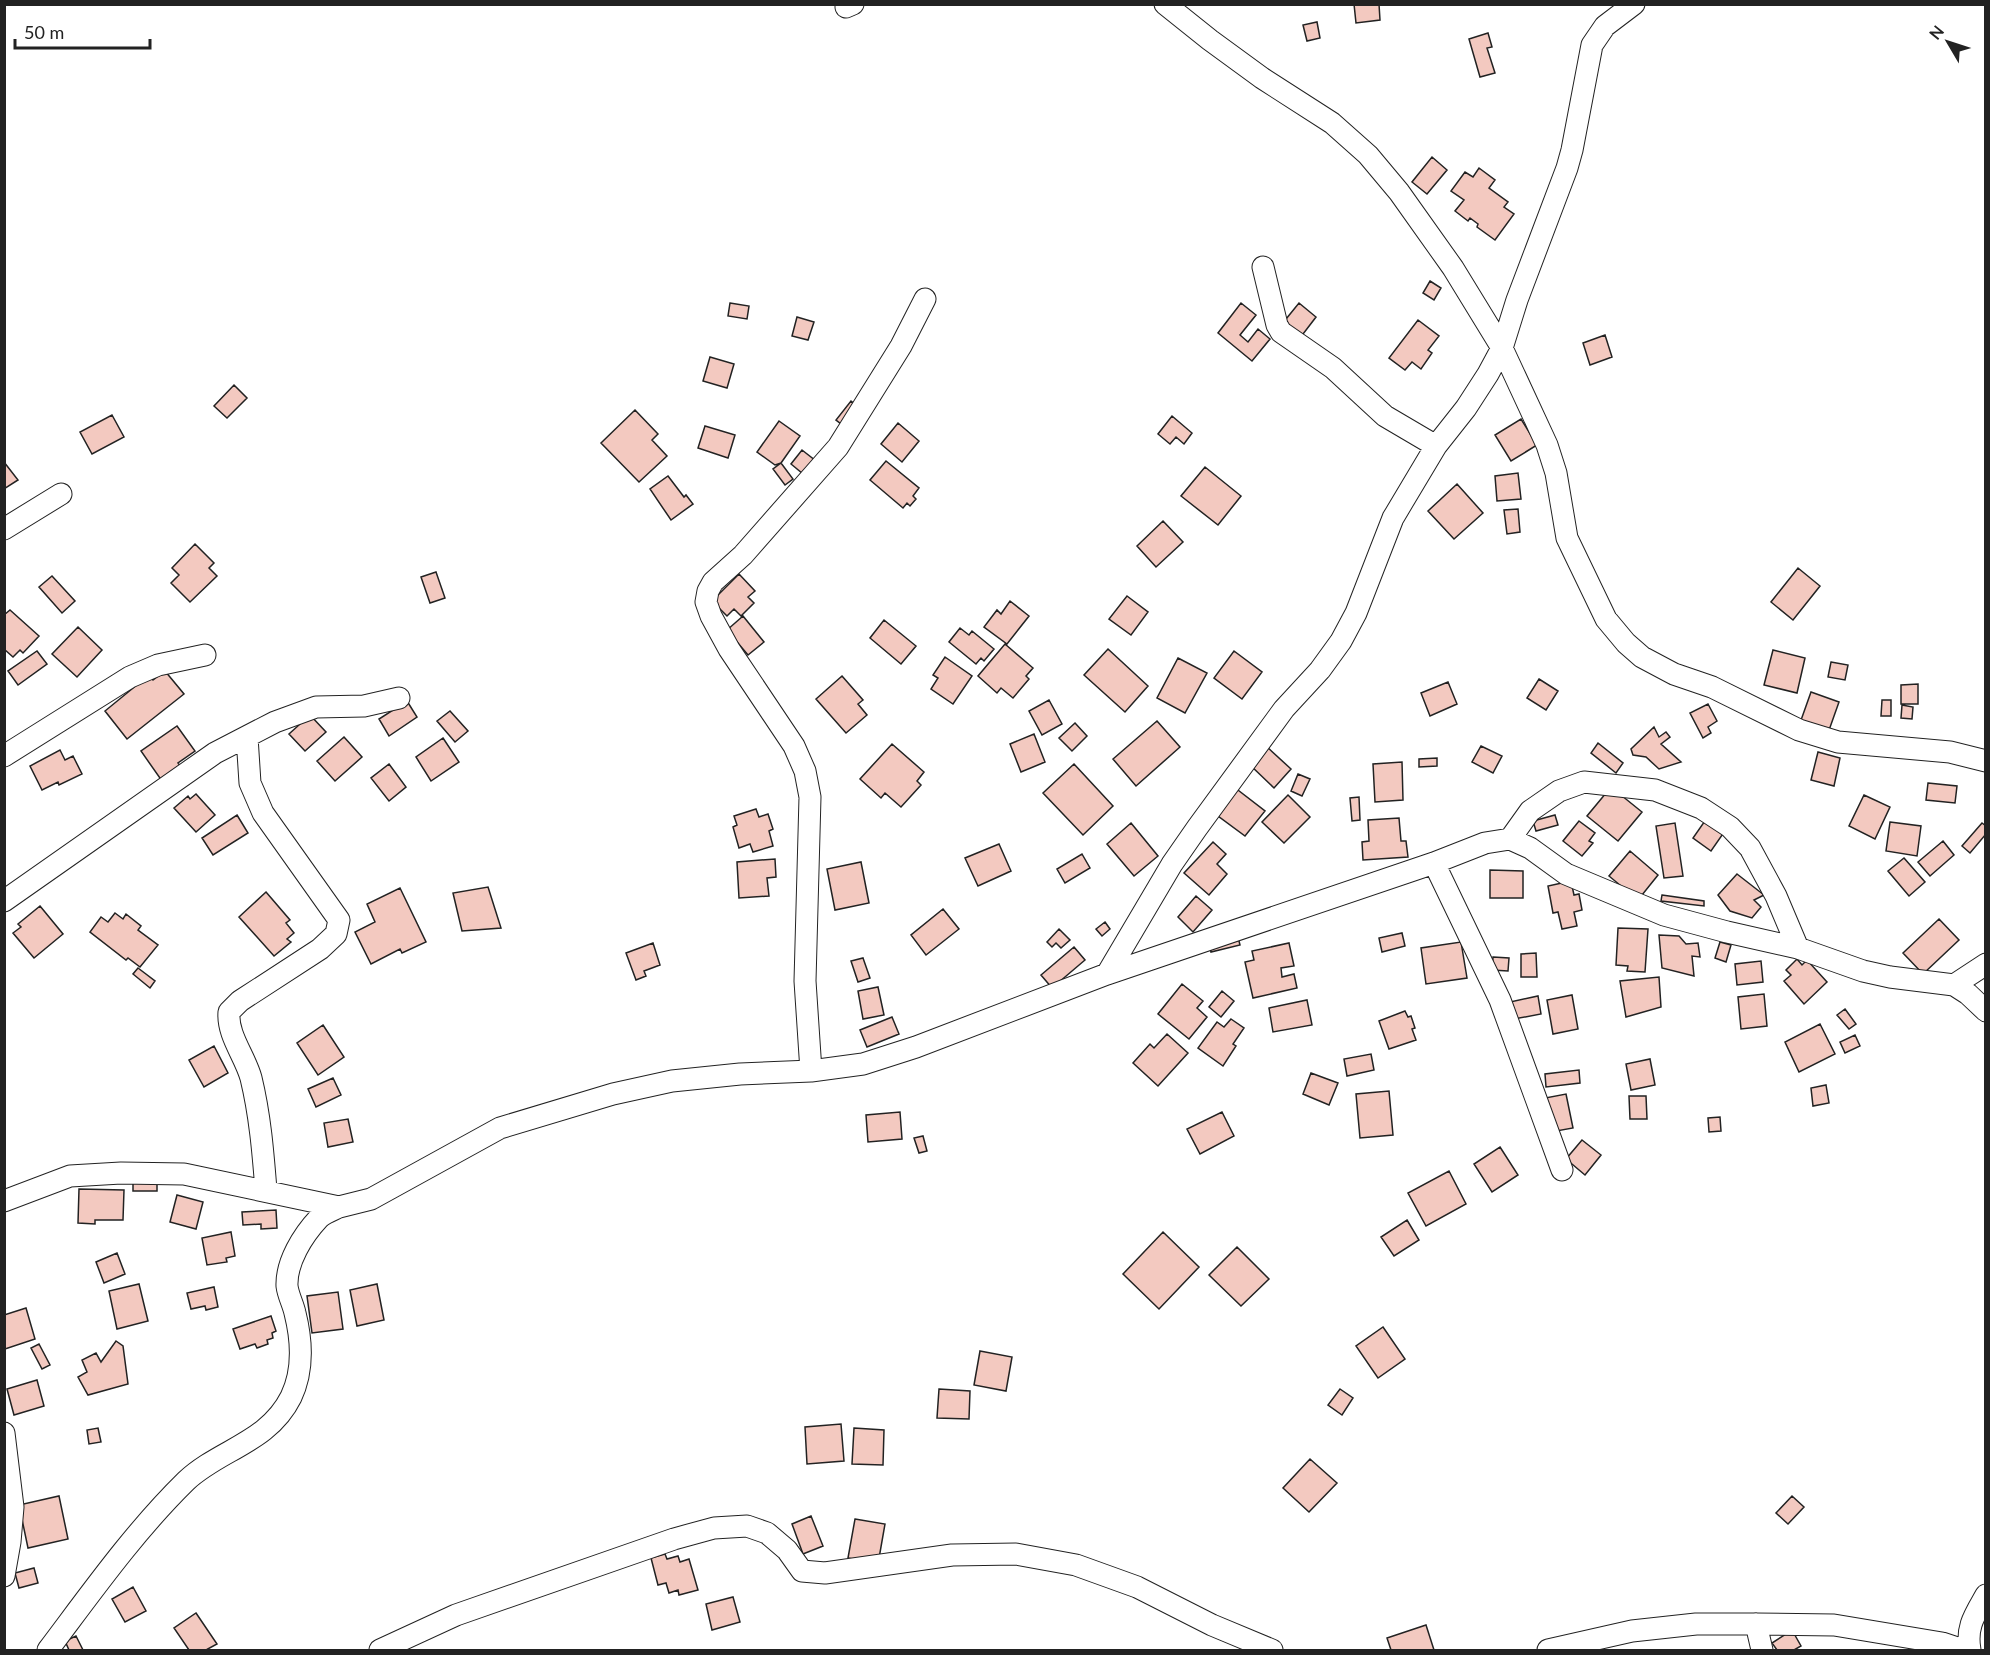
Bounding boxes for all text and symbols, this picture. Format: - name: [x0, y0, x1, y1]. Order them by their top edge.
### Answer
- scale bar: [15, 12, 150, 50]
- north arrow: [1918, 12, 1978, 72]
- text: 50 m: [24, 21, 64, 43]
- text: N: [1925, 21, 1947, 43]

